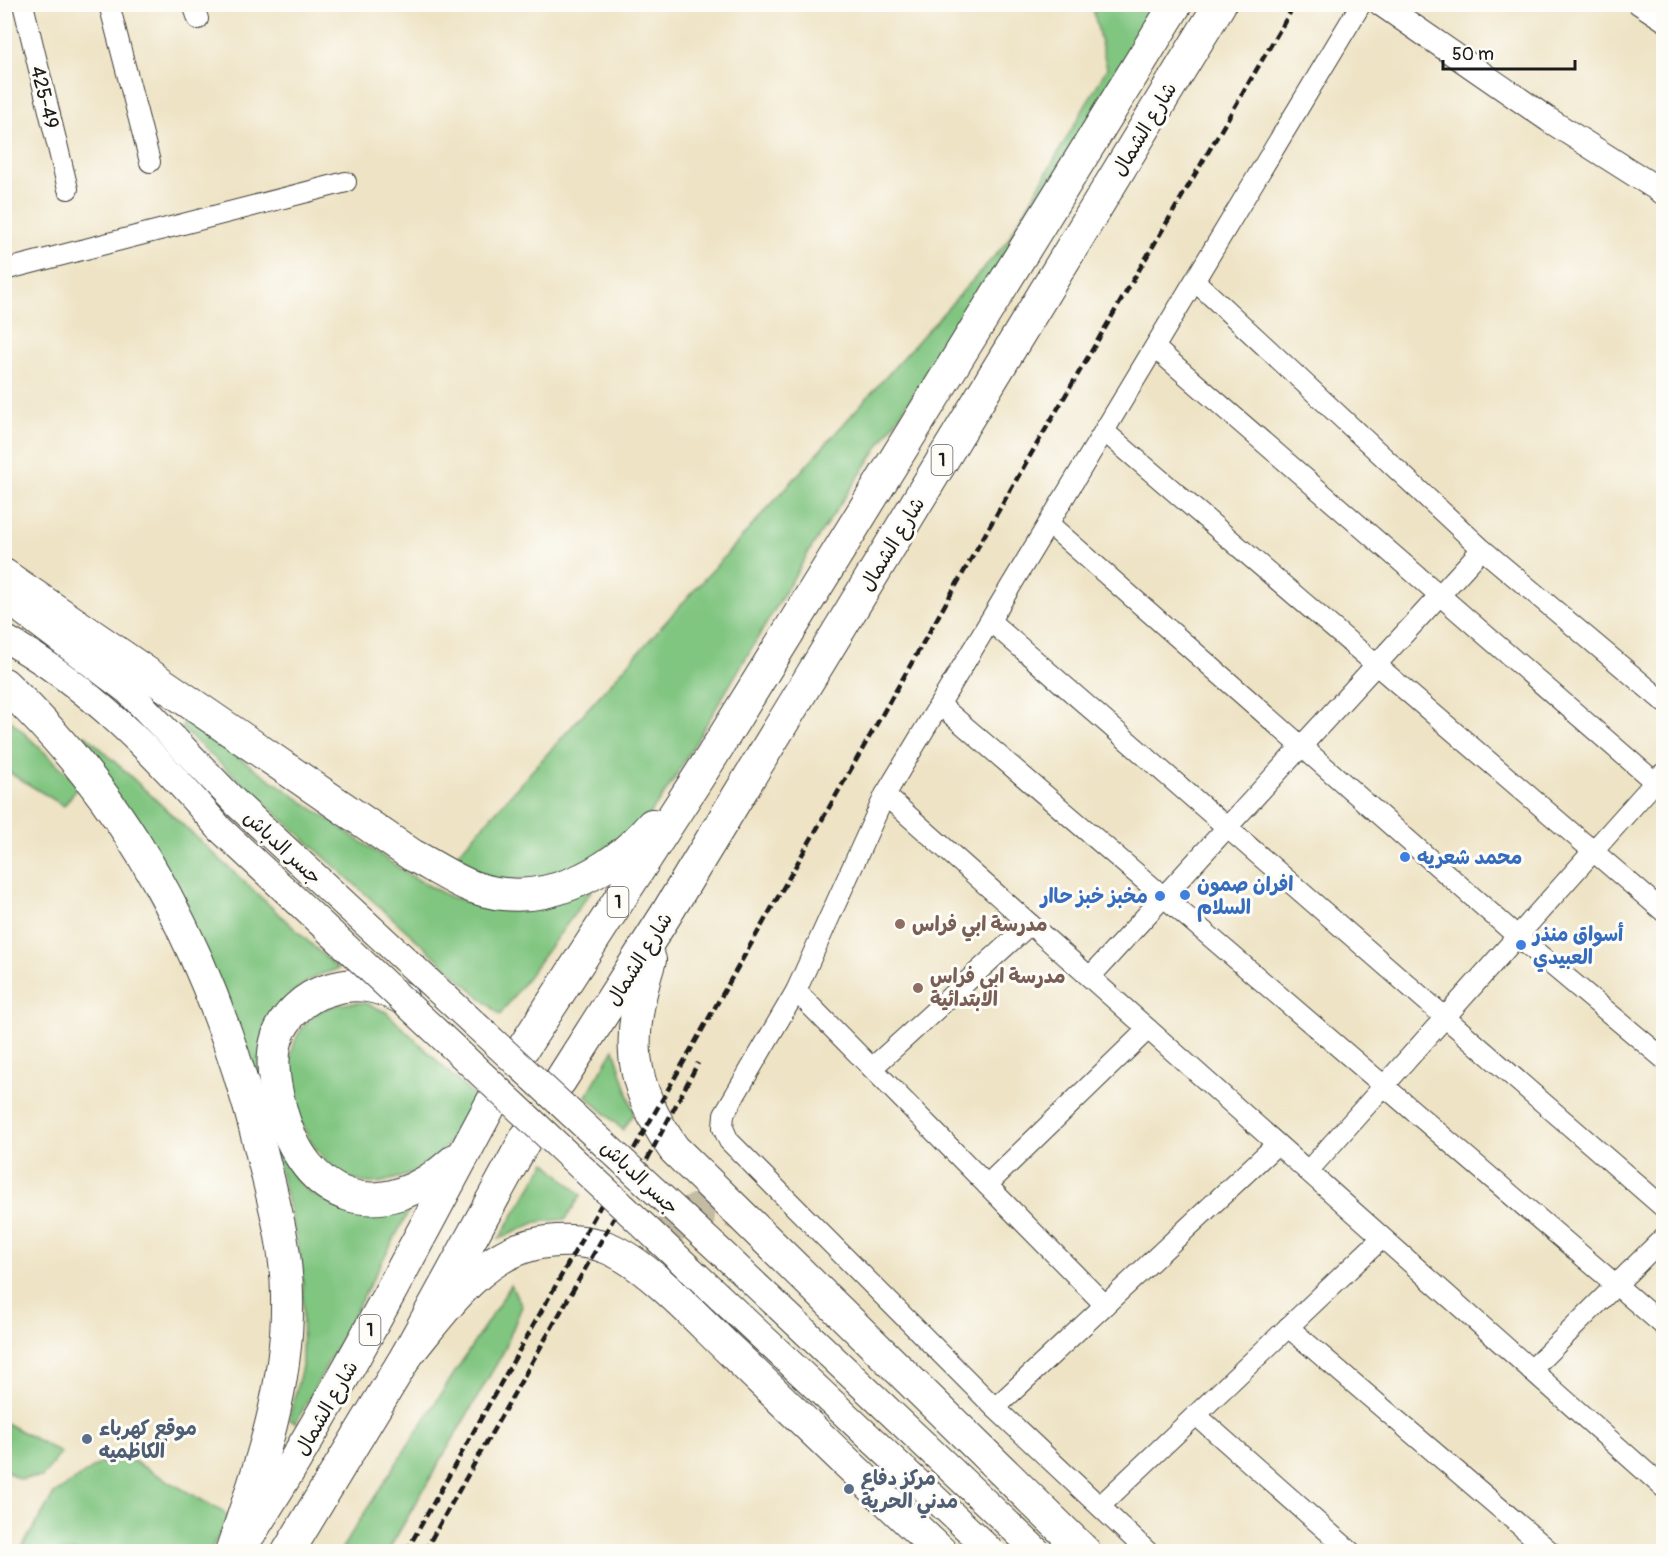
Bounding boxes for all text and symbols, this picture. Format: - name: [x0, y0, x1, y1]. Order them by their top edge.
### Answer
- scale bar: [1443, 33, 1575, 71]
- text: 50 m: [1452, 43, 1494, 66]
- street label: 425-49: [25, 63, 64, 131]
- street label: شارع الشمال: [1107, 78, 1183, 181]
- road number: 1: [932, 445, 952, 475]
- street label: شارع الشمال: [855, 493, 931, 596]
- street label: جسر الدباش: [238, 805, 327, 890]
- place label: محمد شعريه: [1417, 845, 1522, 870]
- marker: محمد شعريه: [1398, 850, 1412, 864]
- place label: افران صمون السلام: [1197, 872, 1293, 922]
- place label: مخبز خبز حاار: [1039, 884, 1148, 909]
- road number: 1: [608, 887, 628, 917]
- marker: افران صمون السلام: [1178, 888, 1192, 902]
- marker: مخبز خبز حاار: [1153, 889, 1167, 903]
- street label: شارع الشمال: [601, 908, 679, 1011]
- place label: مدرسة ابي فراس: [912, 912, 1048, 942]
- marker: مدرسة ابي فراس: [893, 917, 907, 931]
- place label: أسواق منذر العبيدي: [1531, 922, 1624, 973]
- marker: أسواق منذر العبيدي: [1514, 938, 1528, 952]
- place label: مدرسة ابي فراس الابتدائية: [930, 964, 1066, 1012]
- marker: مدرسة ابي فراس الابتدائية: [911, 981, 925, 995]
- street label: جسر الدباش: [595, 1135, 684, 1220]
- road number: 1: [360, 1315, 380, 1345]
- street label: شارع الشمال: [289, 1356, 365, 1461]
- place label: موقع كهرباء الكاظميه: [99, 1416, 197, 1464]
- marker: موقع كهرباء الكاظميه: [80, 1432, 94, 1446]
- place label: مركز دفاع مدني الحرية: [861, 1466, 958, 1519]
- marker: مركز دفاع مدني الحرية: [842, 1482, 856, 1496]

